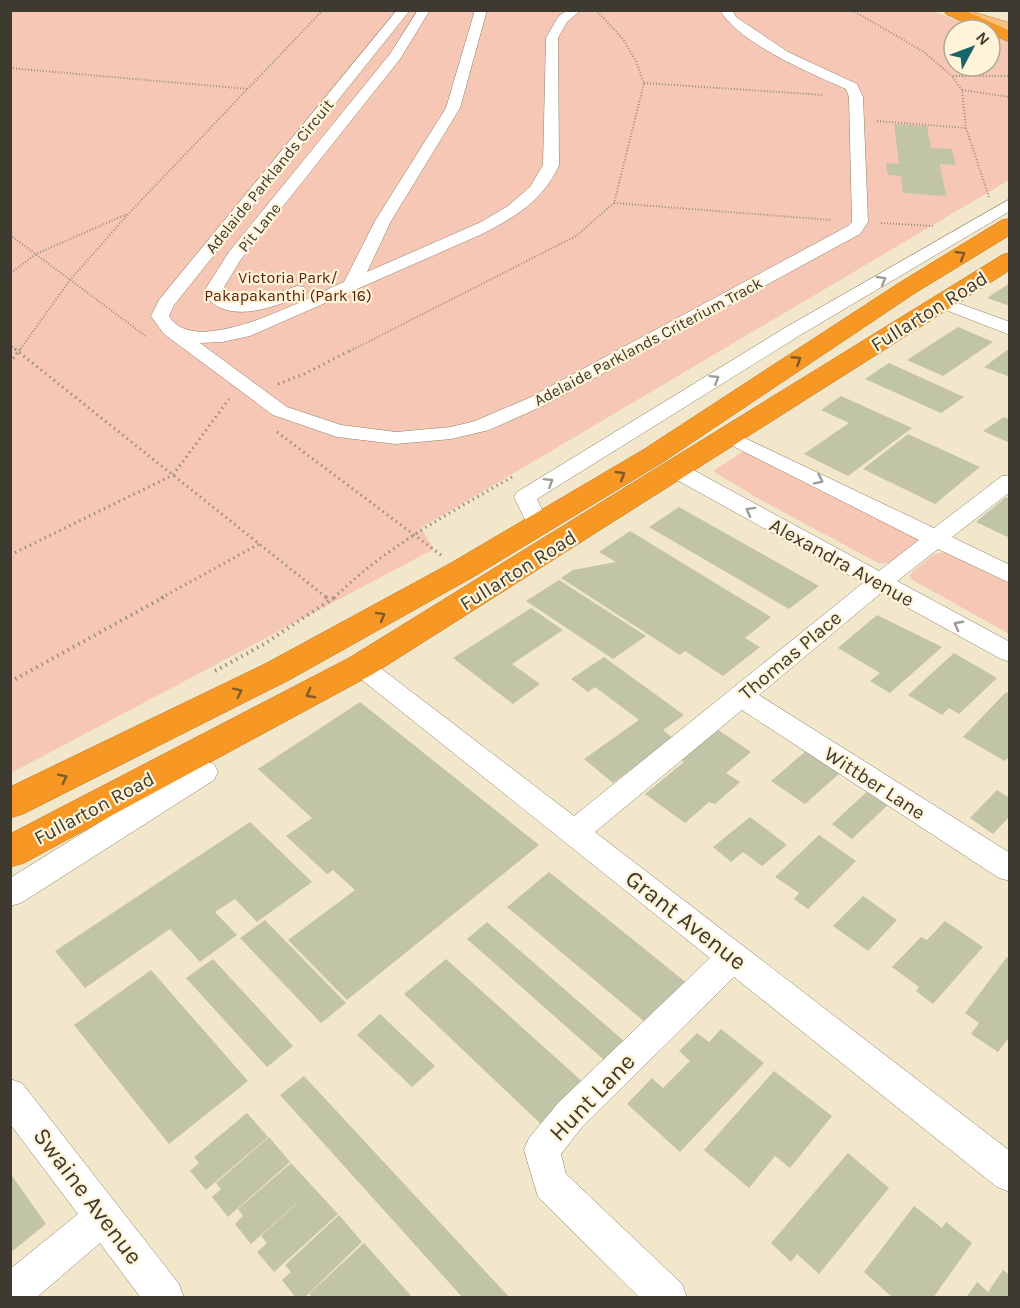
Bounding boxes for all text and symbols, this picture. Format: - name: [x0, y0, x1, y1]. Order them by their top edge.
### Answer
- north arrow: [942, 18, 1002, 78]
- text: N: [972, 28, 994, 49]
- street label: Adelaide Parklands Circuit: [201, 95, 337, 257]
- street label: Pit Lane: [234, 199, 285, 256]
- one-way arrow: [955, 250, 965, 262]
- street label: Fullarton Road: [867, 266, 992, 356]
- park label: Victoria Park/ Pakapakanthi (Park 16): [204, 268, 372, 305]
- street label: Adelaide Parklands Criterium Track: [531, 273, 766, 410]
- one-way arrow: [876, 275, 886, 287]
- one-way arrow: [791, 356, 802, 367]
- one-way arrow: [709, 375, 719, 387]
- one-way arrow: [615, 470, 625, 482]
- one-way arrow: [812, 472, 823, 484]
- one-way arrow: [543, 478, 553, 490]
- one-way arrow: [746, 507, 756, 518]
- street label: Alexandra Avenue: [766, 513, 918, 612]
- street label: Fullarton Road: [456, 525, 581, 615]
- street label: Thomas Place: [735, 606, 846, 705]
- one-way arrow: [374, 612, 385, 623]
- one-way arrow: [954, 621, 964, 632]
- one-way arrow: [231, 687, 242, 699]
- one-way arrow: [305, 687, 316, 698]
- street label: Wittber Lane: [820, 742, 930, 825]
- street label: Fullarton Road: [30, 767, 158, 850]
- one-way arrow: [57, 774, 67, 785]
- street label: Grant Avenue: [620, 864, 752, 976]
- street label: Hunt Lane: [543, 1047, 641, 1147]
- street label: Swaine Avenue: [28, 1122, 148, 1270]

